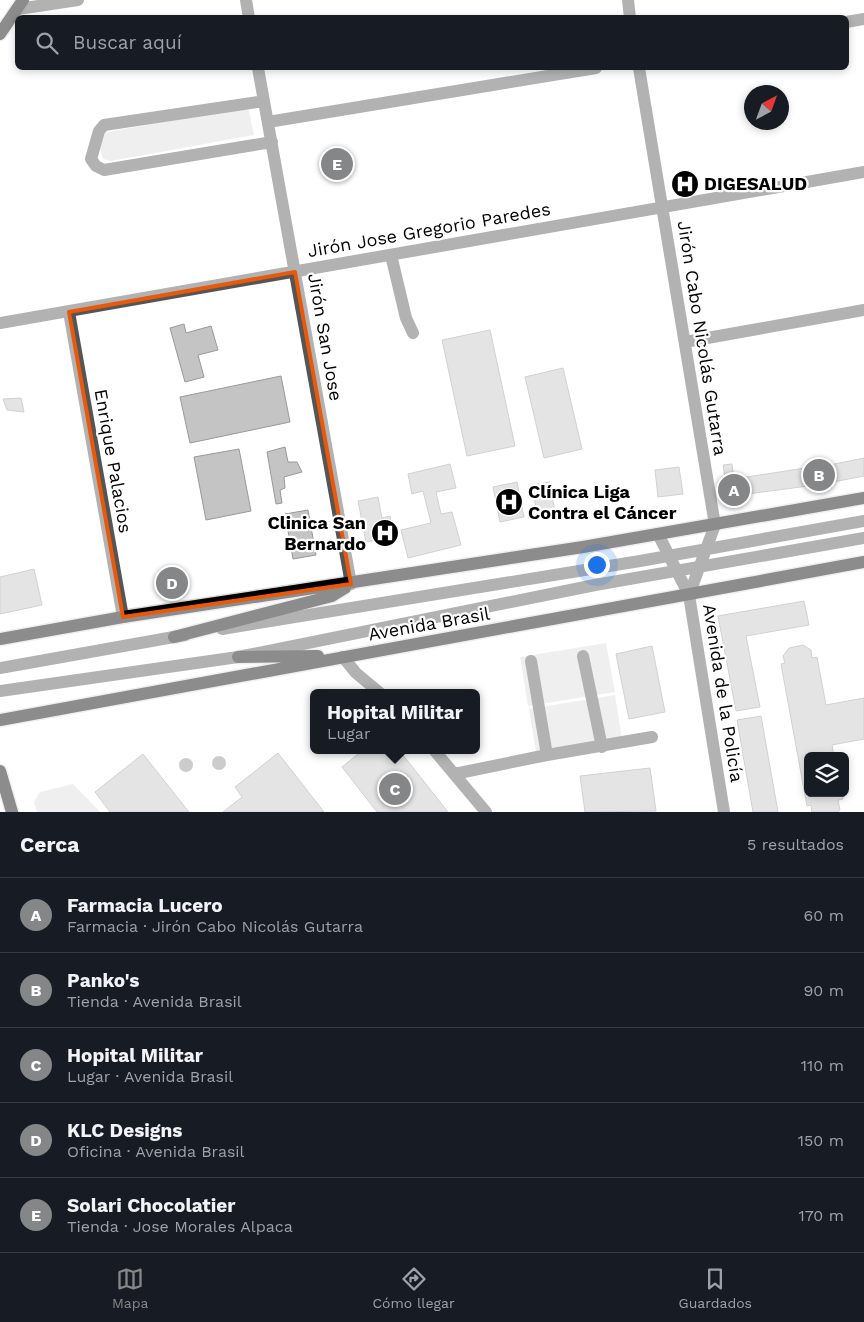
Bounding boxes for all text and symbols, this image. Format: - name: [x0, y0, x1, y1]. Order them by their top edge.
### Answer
- search box: [15, 15, 849, 70]
- icon: search: [33, 29, 61, 57]
- text: Buscar aquí: [73, 31, 182, 54]
- north arrow: [744, 85, 789, 130]
- pin: E: [321, 145, 353, 183]
- hospital icon: DIGESALUD: [670, 169, 700, 199]
- place label: DIGESALUD: [704, 173, 807, 194]
- street label: Jirón Jose Gregorio Paredes: [306, 198, 552, 261]
- street label: Jirón Cabo Nicolás Gutarra: [674, 219, 731, 457]
- street label: Jirón San Jose: [304, 272, 347, 402]
- street label: Enrique Palacios: [91, 387, 136, 534]
- pin: B: [803, 456, 835, 494]
- pin: A: [718, 471, 750, 509]
- place label: Clínica Liga Contra el Cáncer: [528, 481, 677, 523]
- hospital icon: Clínica Liga Contra el Cáncer: [494, 487, 524, 517]
- place label: Clinica San Bernardo: [267, 512, 366, 554]
- hospital icon: Clinica San Bernardo: [370, 518, 400, 548]
- your location: [584, 552, 610, 578]
- pin: D: [156, 564, 188, 602]
- street label: Avenida Brasil: [367, 602, 492, 645]
- street label: Avenida de la Policía: [699, 602, 748, 784]
- popup: [310, 689, 480, 754]
- text: Hopital Militar: [327, 701, 463, 724]
- text: Lugar: [327, 724, 370, 743]
- map controls: [804, 752, 849, 797]
- button: layers: [804, 752, 849, 797]
- pin: C: [379, 770, 411, 808]
- text: Cerca: [20, 832, 79, 857]
- text: 5 resultados: [747, 835, 844, 854]
- text: Farmacia Lucero: [67, 894, 223, 917]
- text: A: [31, 906, 41, 925]
- text: 60 m: [804, 906, 844, 925]
- text: Farmacia · Jirón Cabo Nicolás Gutarra: [67, 917, 363, 936]
- text: Panko's: [67, 969, 139, 992]
- text: B: [31, 981, 41, 1000]
- text: 90 m: [803, 981, 844, 1000]
- text: Tienda · Avenida Brasil: [67, 992, 242, 1011]
- text: Hopital Militar: [67, 1044, 203, 1067]
- text: C: [31, 1056, 41, 1075]
- text: 110 m: [801, 1056, 844, 1075]
- text: Lugar · Avenida Brasil: [67, 1067, 233, 1086]
- text: KLC Designs: [67, 1119, 182, 1142]
- text: D: [30, 1131, 42, 1150]
- text: 150 m: [798, 1131, 844, 1150]
- text: Oficina · Avenida Brasil: [67, 1142, 245, 1161]
- text: Solari Chocolatier: [67, 1194, 235, 1217]
- text: E: [31, 1206, 41, 1225]
- text: 170 m: [798, 1206, 844, 1225]
- text: Tienda · Jose Morales Alpaca: [67, 1217, 293, 1236]
- tab: Mapa: [112, 1265, 148, 1311]
- tab: Cómo llegar: [372, 1265, 455, 1311]
- tab: Guardados: [679, 1265, 752, 1311]

